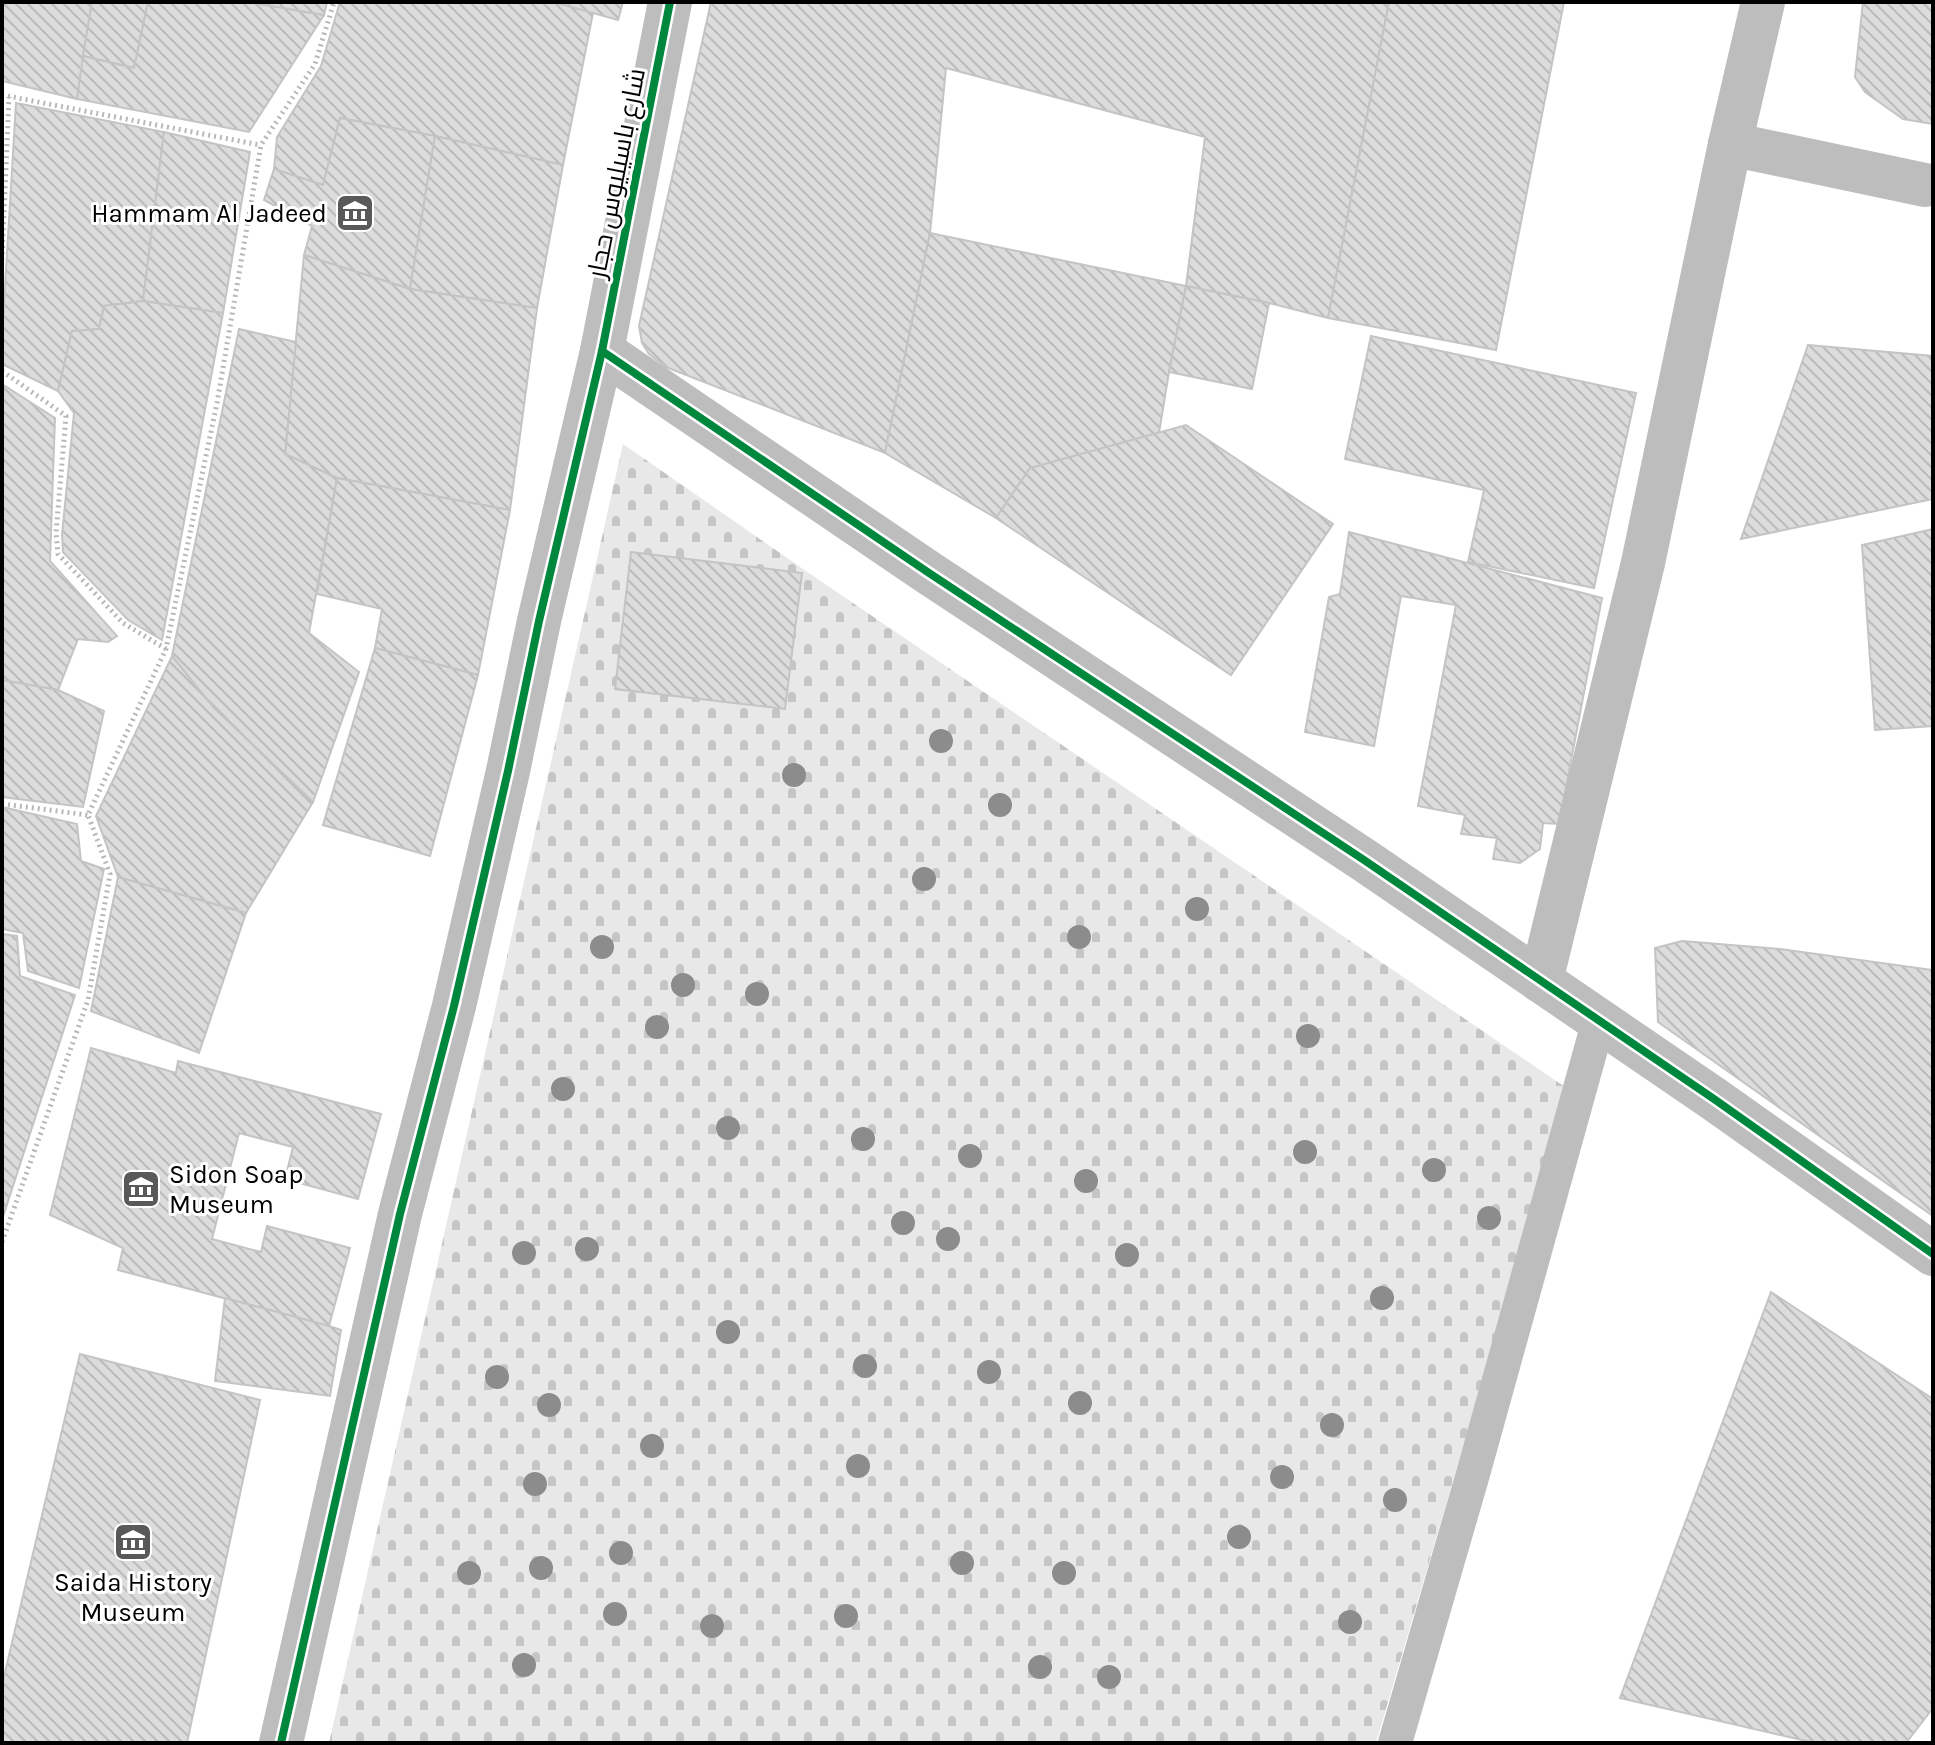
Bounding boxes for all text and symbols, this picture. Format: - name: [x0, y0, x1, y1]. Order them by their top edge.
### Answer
- street label: شارع باسيليوس حجار: [581, 65, 653, 283]
- museum icon: Hammam Al Jadeed: [334, 192, 376, 234]
- place label: Hammam Al Jadeed: [91, 198, 327, 229]
- place label: Sidon Soap Museum: [169, 1159, 303, 1220]
- museum icon: Sidon Soap Museum: [120, 1168, 162, 1210]
- museum icon: Saida History Museum: [112, 1521, 154, 1563]
- place label: Saida History Museum: [54, 1567, 212, 1628]

